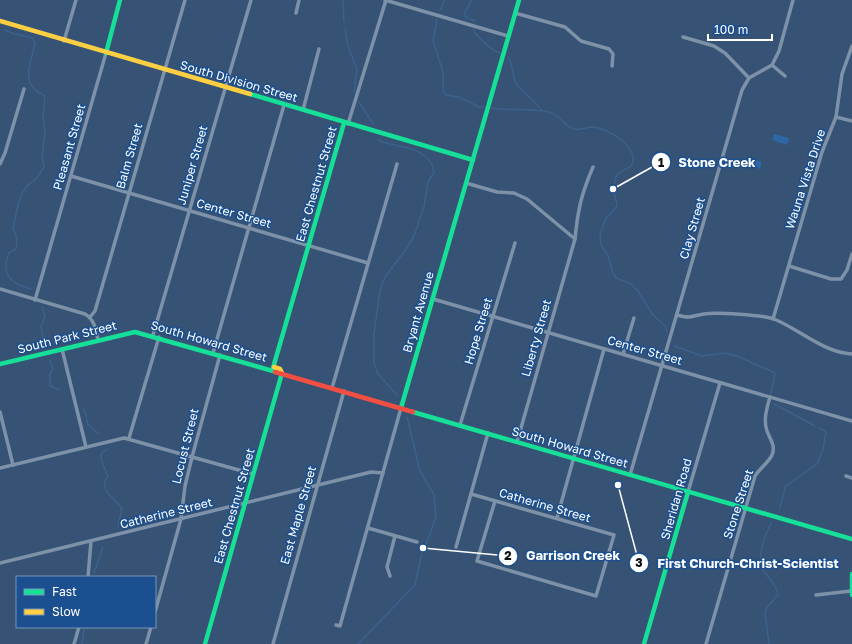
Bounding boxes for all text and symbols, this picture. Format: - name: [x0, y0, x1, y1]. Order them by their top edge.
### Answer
- scale bar: [708, 16, 772, 42]
- text: 100 m: [714, 22, 748, 37]
- street label: South Division Street: [179, 57, 300, 105]
- street label: Pleasant Street: [50, 102, 89, 192]
- street label: Balm Street: [112, 121, 146, 191]
- street label: Juniper Street: [173, 123, 211, 207]
- street label: East Chestnut Street: [292, 124, 340, 244]
- street label: Wauna Vista Drive: [782, 127, 828, 231]
- callout: Stone Creek: [651, 150, 764, 175]
- text: Stone Creek: [678, 154, 756, 170]
- text: 1: [658, 155, 664, 170]
- street label: Center Street: [195, 195, 273, 231]
- street label: Clay Street: [676, 195, 708, 261]
- street label: Bryant Avenue: [399, 270, 437, 354]
- street label: Hope Street: [461, 296, 495, 366]
- street label: Liberty Street: [518, 297, 554, 378]
- street label: South Park Street: [16, 317, 118, 357]
- street label: South Howard Street: [149, 317, 269, 365]
- street label: Center Street: [606, 332, 684, 368]
- street label: Locust Street: [168, 406, 202, 485]
- street label: South Howard Street: [510, 423, 630, 471]
- street label: East Chestnut Street: [210, 446, 258, 566]
- street label: Sheridan Road: [657, 457, 695, 541]
- street label: East Maple Street: [277, 464, 319, 566]
- street label: Stone Street: [720, 467, 756, 541]
- street label: Catherine Street: [497, 485, 593, 525]
- street label: Catherine Street: [118, 494, 214, 532]
- callout: Garrison Creek: [498, 543, 628, 568]
- text: Garrison Creek: [526, 547, 620, 563]
- text: 2: [504, 548, 512, 563]
- callout: First Church-Christ-Scientist: [629, 551, 847, 576]
- text: 3: [635, 555, 643, 570]
- text: First Church-Christ-Scientist: [657, 555, 839, 571]
- legend: [16, 576, 156, 628]
- text: Fast: [52, 584, 77, 599]
- text: Slow: [52, 604, 80, 619]

